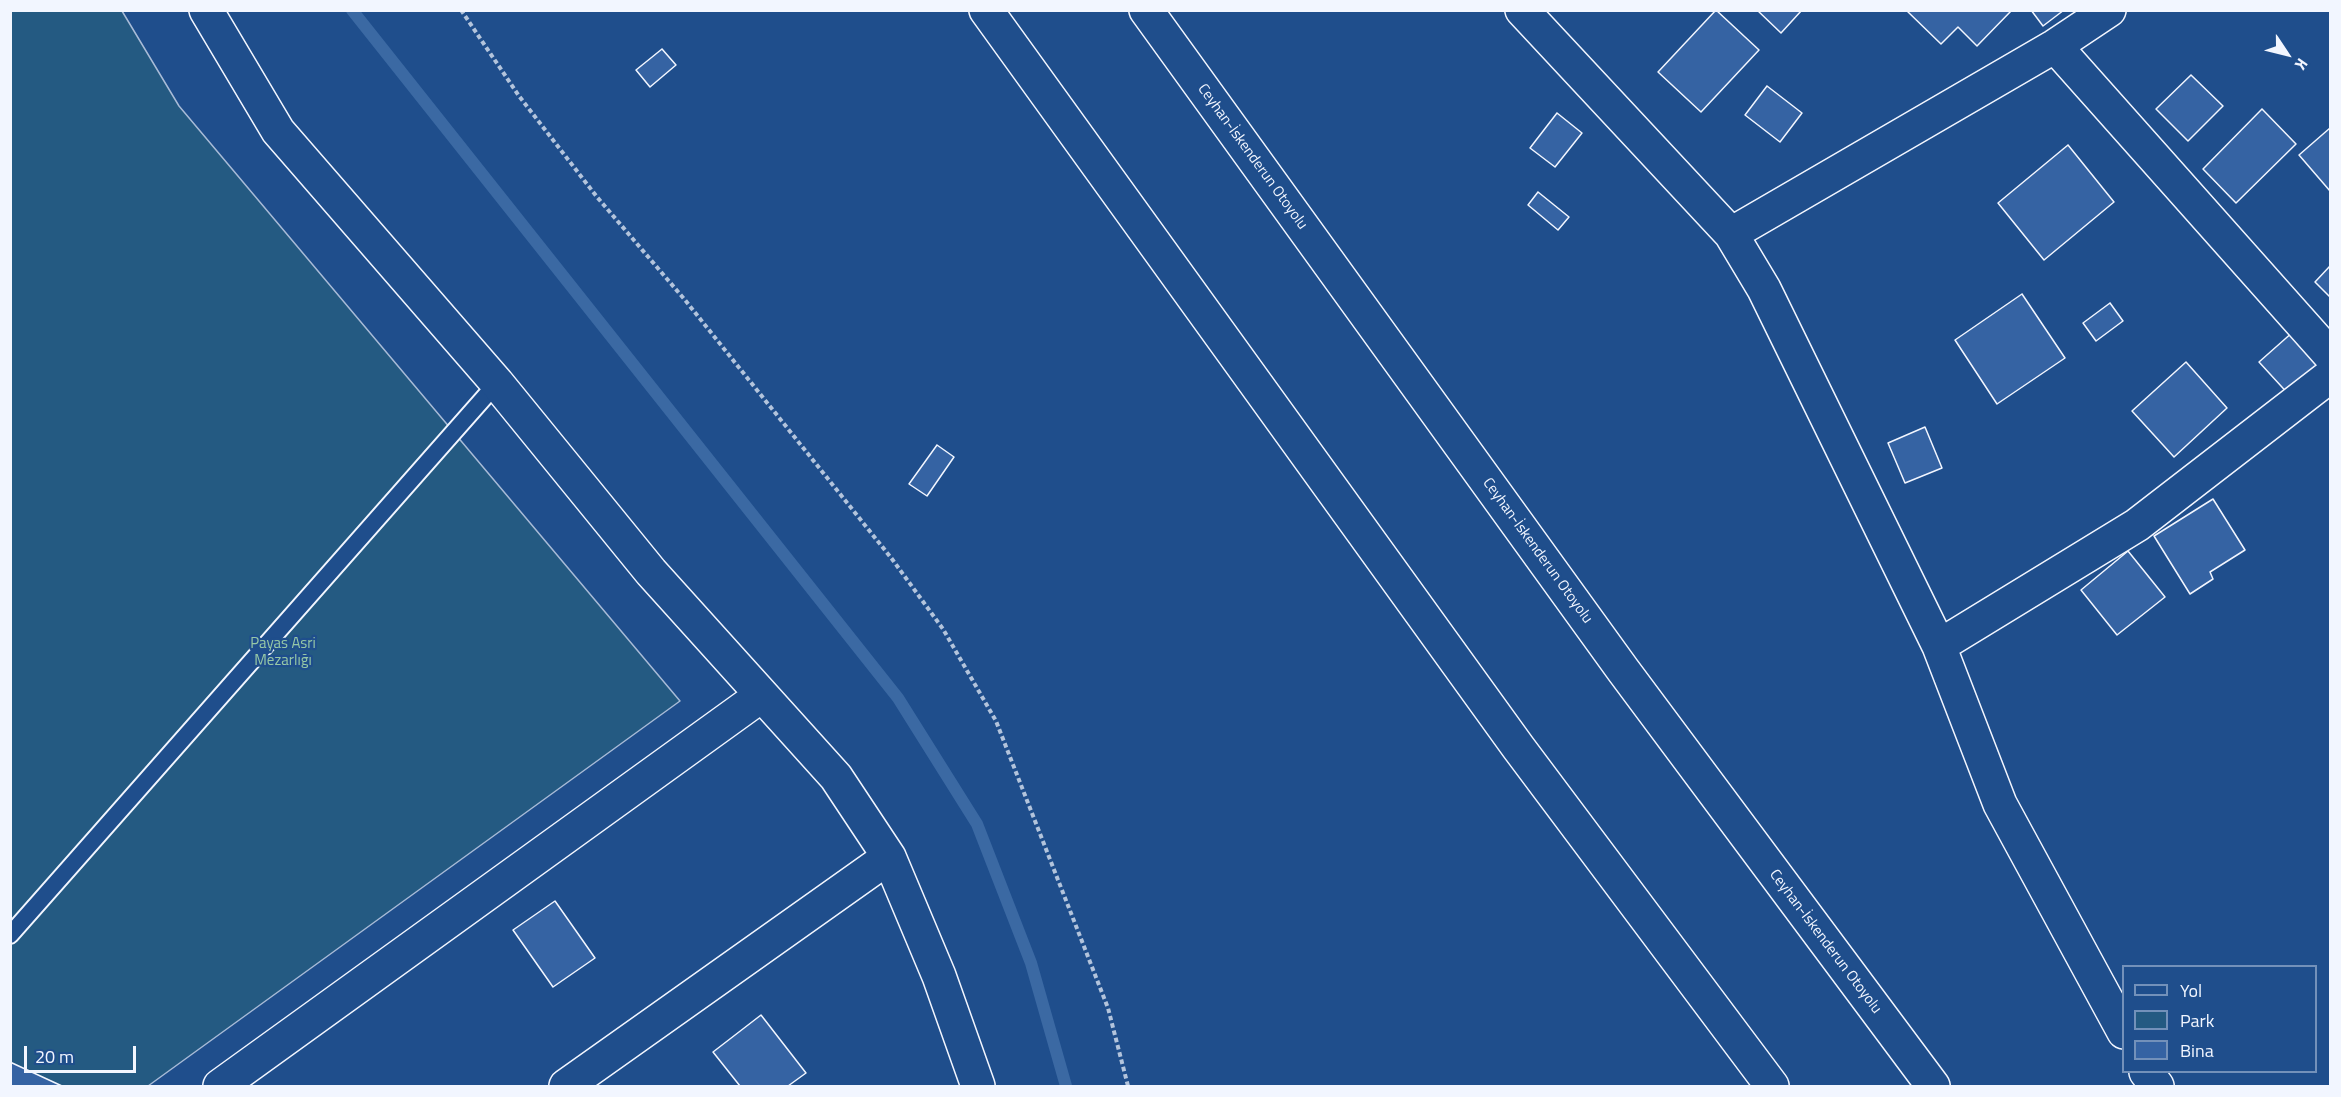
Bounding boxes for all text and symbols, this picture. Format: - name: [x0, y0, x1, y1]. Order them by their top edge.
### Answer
- north arrow: [2257, 24, 2317, 84]
- text: K: [2289, 54, 2314, 75]
- street label: Ceyhan-İskenderun Otoyolu: [1193, 81, 1311, 233]
- street label: Ceyhan-İskenderun Otoyolu: [1478, 475, 1596, 627]
- park label: Payas Asri Mezarlığı: [250, 635, 316, 670]
- street label: Ceyhan-İskenderun Otoyolu: [1765, 866, 1885, 1018]
- legend: [2122, 965, 2317, 1073]
- text: Yol: [2180, 977, 2202, 1004]
- text: Park: [2180, 1007, 2214, 1034]
- scale bar: [27, 1034, 140, 1072]
- text: Bina: [2180, 1037, 2214, 1064]
- text: 20 m: [35, 1043, 74, 1070]

